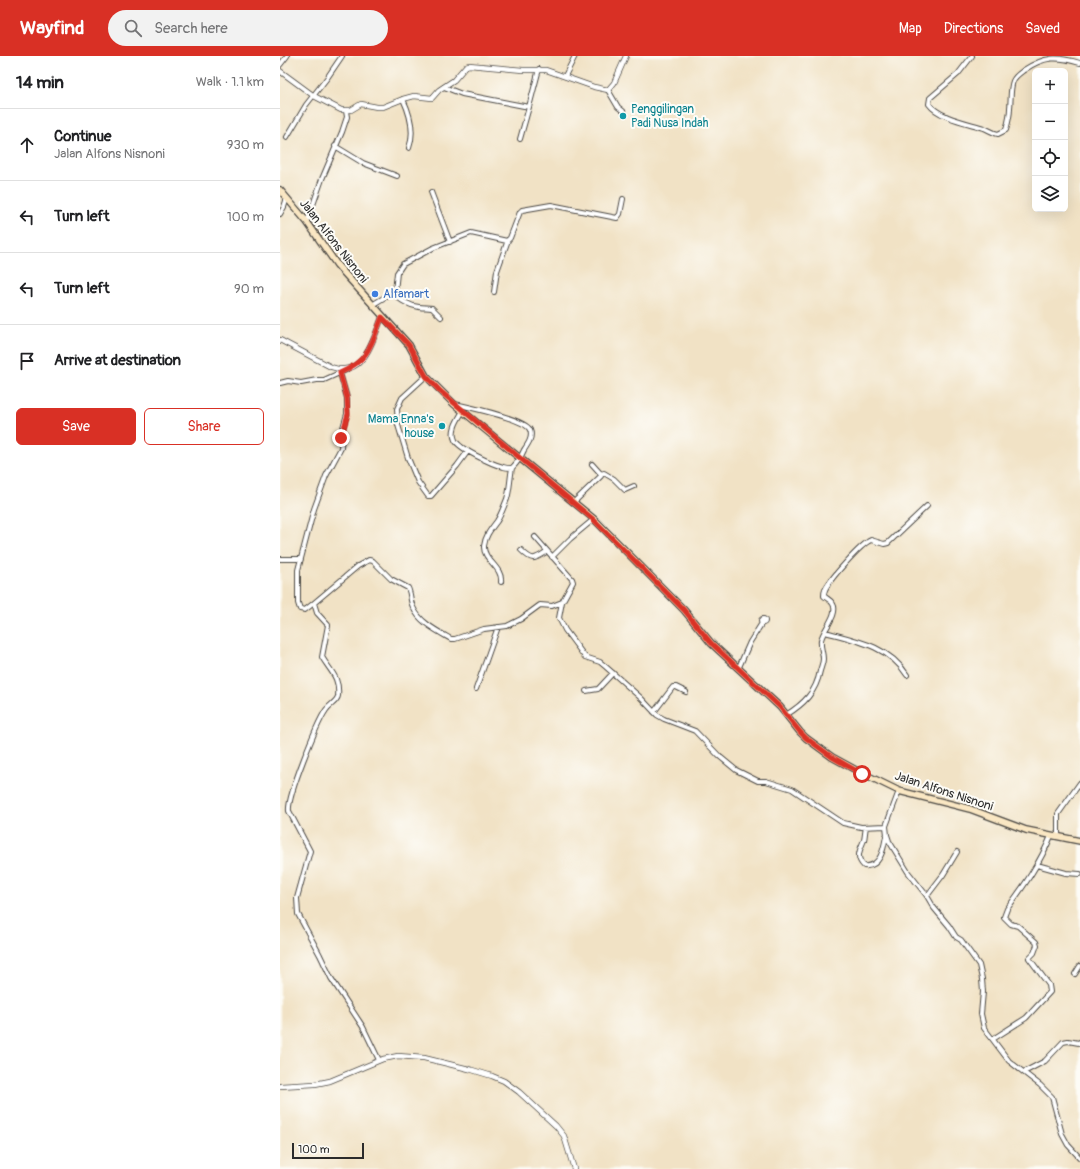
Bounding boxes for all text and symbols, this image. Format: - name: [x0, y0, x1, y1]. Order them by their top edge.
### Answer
- search box: [108, 10, 388, 46]
- text: Wayfind: [20, 16, 84, 40]
- icon: search: [122, 17, 144, 39]
- text: Search here: [154, 19, 228, 38]
- text: Map: [899, 20, 922, 37]
- text: Directions: [944, 20, 1003, 37]
- text: Saved: [1025, 20, 1060, 37]
- map controls: [1032, 68, 1068, 212]
- button: +: [1032, 68, 1068, 104]
- text: 14 min: [16, 72, 64, 93]
- text: Walk · 1.1 km: [196, 74, 264, 90]
- place label: Penggilingan Padi Nusa Indah: [631, 102, 709, 131]
- button: −: [1032, 104, 1068, 140]
- marker: Penggilingan Padi Nusa Indah: [618, 111, 628, 121]
- text: Continue: [54, 127, 112, 146]
- icon: ahead: [16, 134, 38, 156]
- text: 930 m: [227, 137, 264, 153]
- button: locate: [1032, 140, 1068, 176]
- text: Jalan Alfons Nisnoni: [54, 146, 165, 162]
- button: layers: [1032, 176, 1068, 212]
- street label: Jalan Alfons Nisnoni: [296, 196, 371, 286]
- icon: left: [16, 206, 38, 228]
- text: Turn left: [54, 207, 110, 226]
- text: 100 m: [227, 209, 264, 225]
- icon: left: [16, 278, 38, 300]
- text: Turn left: [54, 279, 110, 298]
- text: 90 m: [234, 281, 264, 297]
- place label: Alfamart: [383, 287, 429, 302]
- marker: Alfamart: [370, 289, 380, 299]
- icon: arrive: [16, 350, 38, 372]
- text: Arrive at destination: [54, 351, 181, 370]
- button: Save: [16, 408, 136, 445]
- button: Share: [144, 408, 264, 445]
- place label: Mama Enna's house: [368, 412, 435, 441]
- marker: Mama Enna's house: [437, 421, 447, 431]
- route end: [332, 429, 350, 447]
- route start: [853, 765, 871, 783]
- street label: Jalan Alfons Nisnoni: [893, 769, 995, 814]
- scale bar: [292, 1141, 364, 1160]
- text: 100 m: [298, 1143, 329, 1156]

